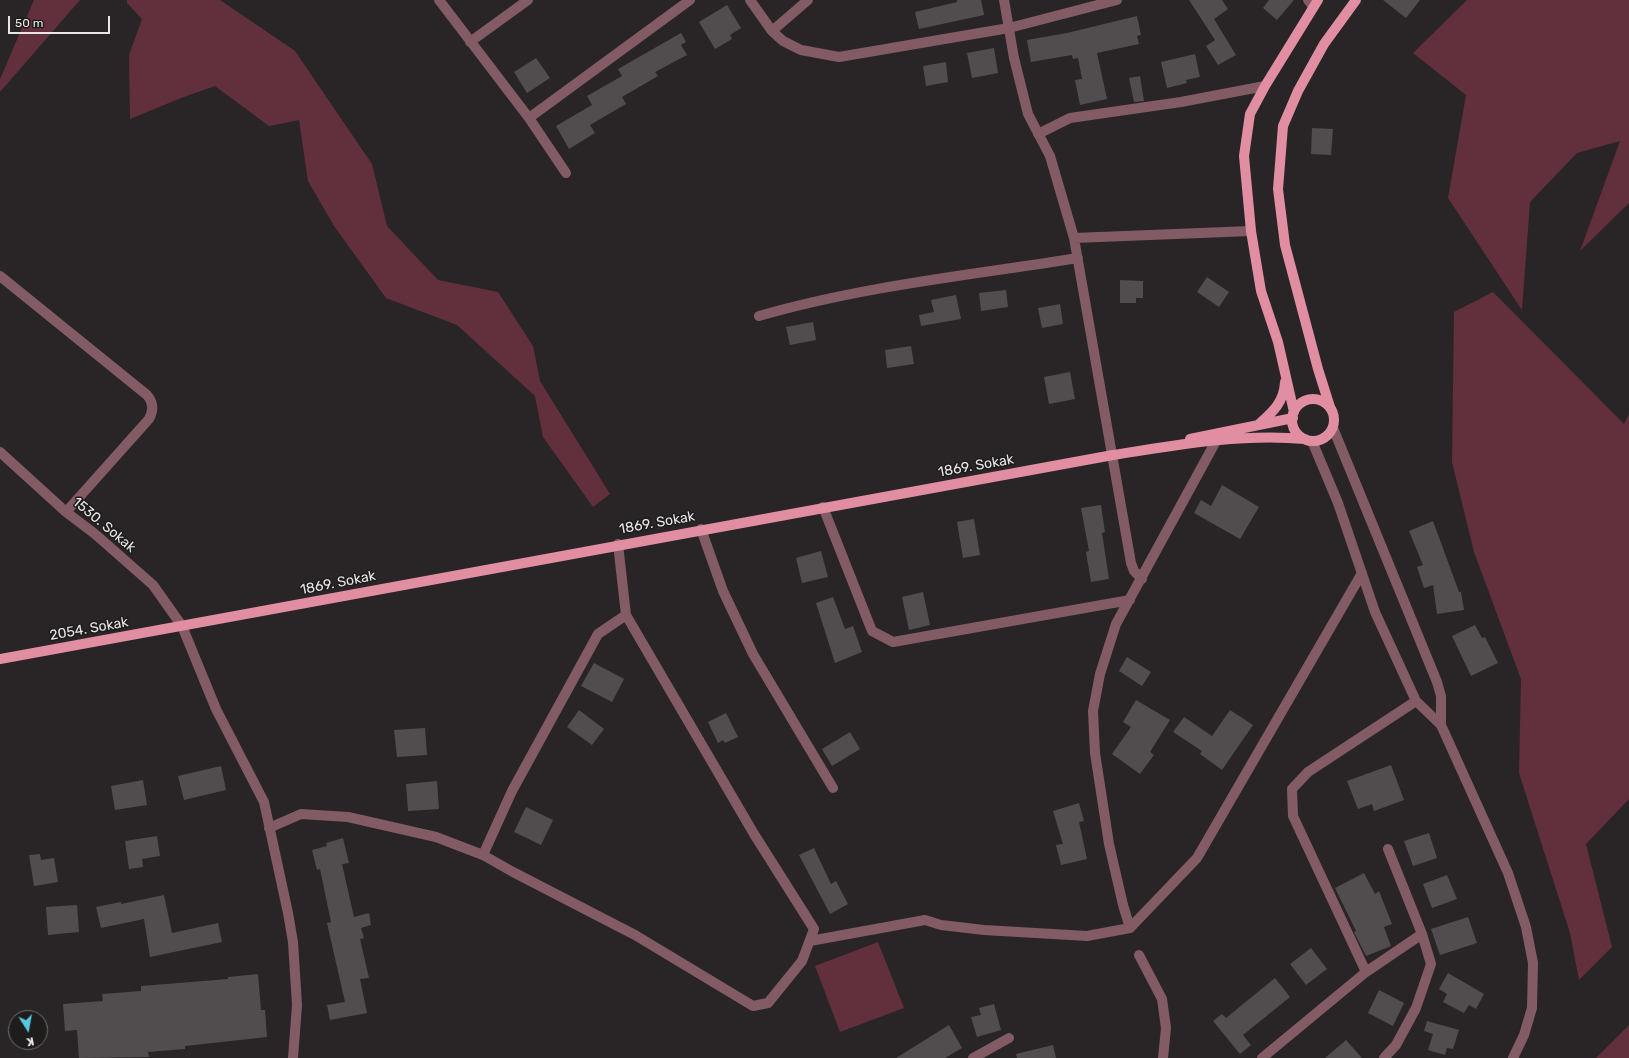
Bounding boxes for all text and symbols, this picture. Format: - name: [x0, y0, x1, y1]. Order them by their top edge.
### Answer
- scale bar: [10, 8, 112, 34]
- text: 50 m: [15, 16, 43, 30]
- street label: 1869. Sokak: [937, 451, 1015, 481]
- street label: 1530. Sokak: [69, 494, 139, 556]
- street label: 1869. Sokak: [618, 508, 696, 538]
- street label: 1869. Sokak: [299, 567, 377, 599]
- street label: 2054. Sokak: [48, 614, 130, 644]
- north arrow: [8, 1010, 48, 1050]
- text: K: [25, 1034, 35, 1048]

